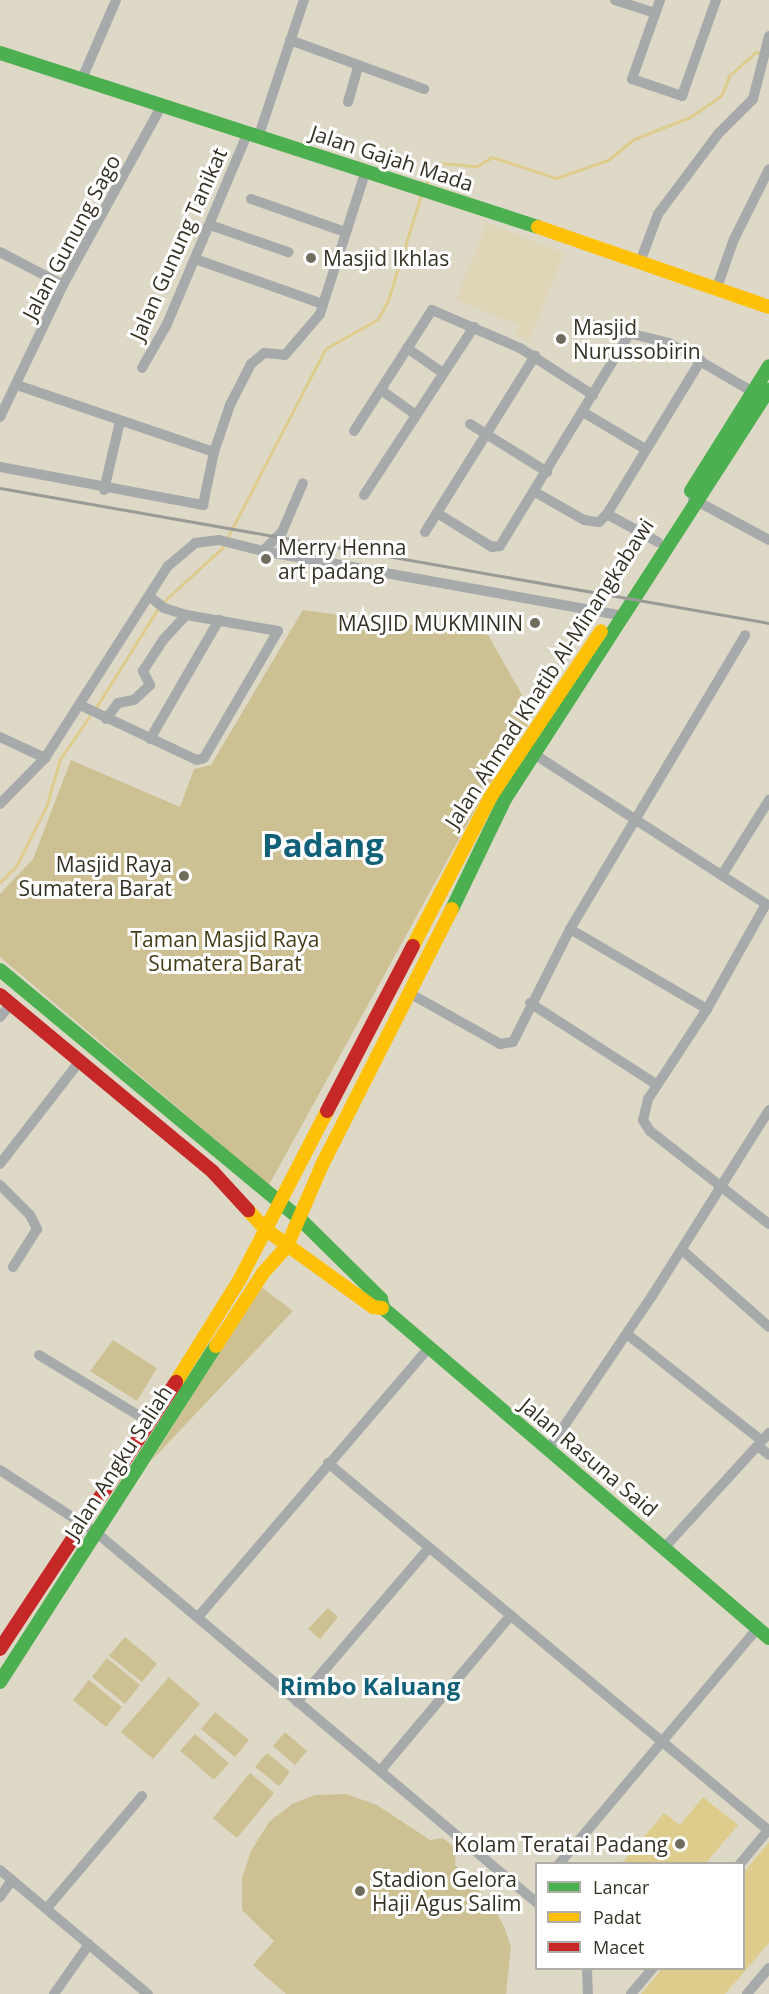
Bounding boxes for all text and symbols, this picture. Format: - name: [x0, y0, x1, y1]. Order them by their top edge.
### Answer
- street label: Jalan Gajah Mada: [307, 120, 477, 196]
- street label: Jalan Gunung Tanikat: [124, 144, 232, 344]
- street label: Jalan Gunung Sago: [17, 150, 125, 324]
- place label: Masjid Ikhlas: [323, 245, 449, 271]
- marker: Masjid Ikhlas: [304, 251, 318, 265]
- place label: Masjid Nurussobirin: [573, 314, 701, 364]
- marker: Masjid Nurussobirin: [554, 332, 568, 346]
- street label: Jalan Ahmad Khatib Al-Minangkabawi: [439, 514, 659, 832]
- place label: Merry Henna art padang: [278, 534, 407, 584]
- marker: Merry Henna art padang: [259, 552, 273, 566]
- place label: MASJID MUKMININ: [338, 610, 523, 636]
- marker: MASJID MUKMININ: [528, 616, 542, 630]
- district label: Padang: [262, 825, 384, 865]
- place label: Masjid Raya Sumatera Barat: [19, 851, 172, 901]
- marker: Masjid Raya Sumatera Barat: [177, 869, 191, 883]
- park label: Taman Masjid Raya Sumatera Barat: [131, 926, 319, 976]
- street label: Jalan Angku Saliah: [59, 1381, 177, 1543]
- street label: Jalan Rasuna Said: [515, 1392, 663, 1522]
- district label: Rimbo Kaluang: [280, 1672, 460, 1700]
- place label: Kolam Teratai Padang: [454, 1831, 668, 1857]
- marker: Kolam Teratai Padang: [673, 1837, 687, 1851]
- legend: [535, 1862, 745, 1970]
- place label: Stadion Gelora Haji Agus Salim: [372, 1866, 521, 1916]
- text: Lancar: [593, 1875, 649, 1899]
- marker: Stadion Gelora Haji Agus Salim: [353, 1884, 367, 1898]
- text: Padat: [593, 1905, 641, 1929]
- text: Macet: [593, 1935, 644, 1959]

